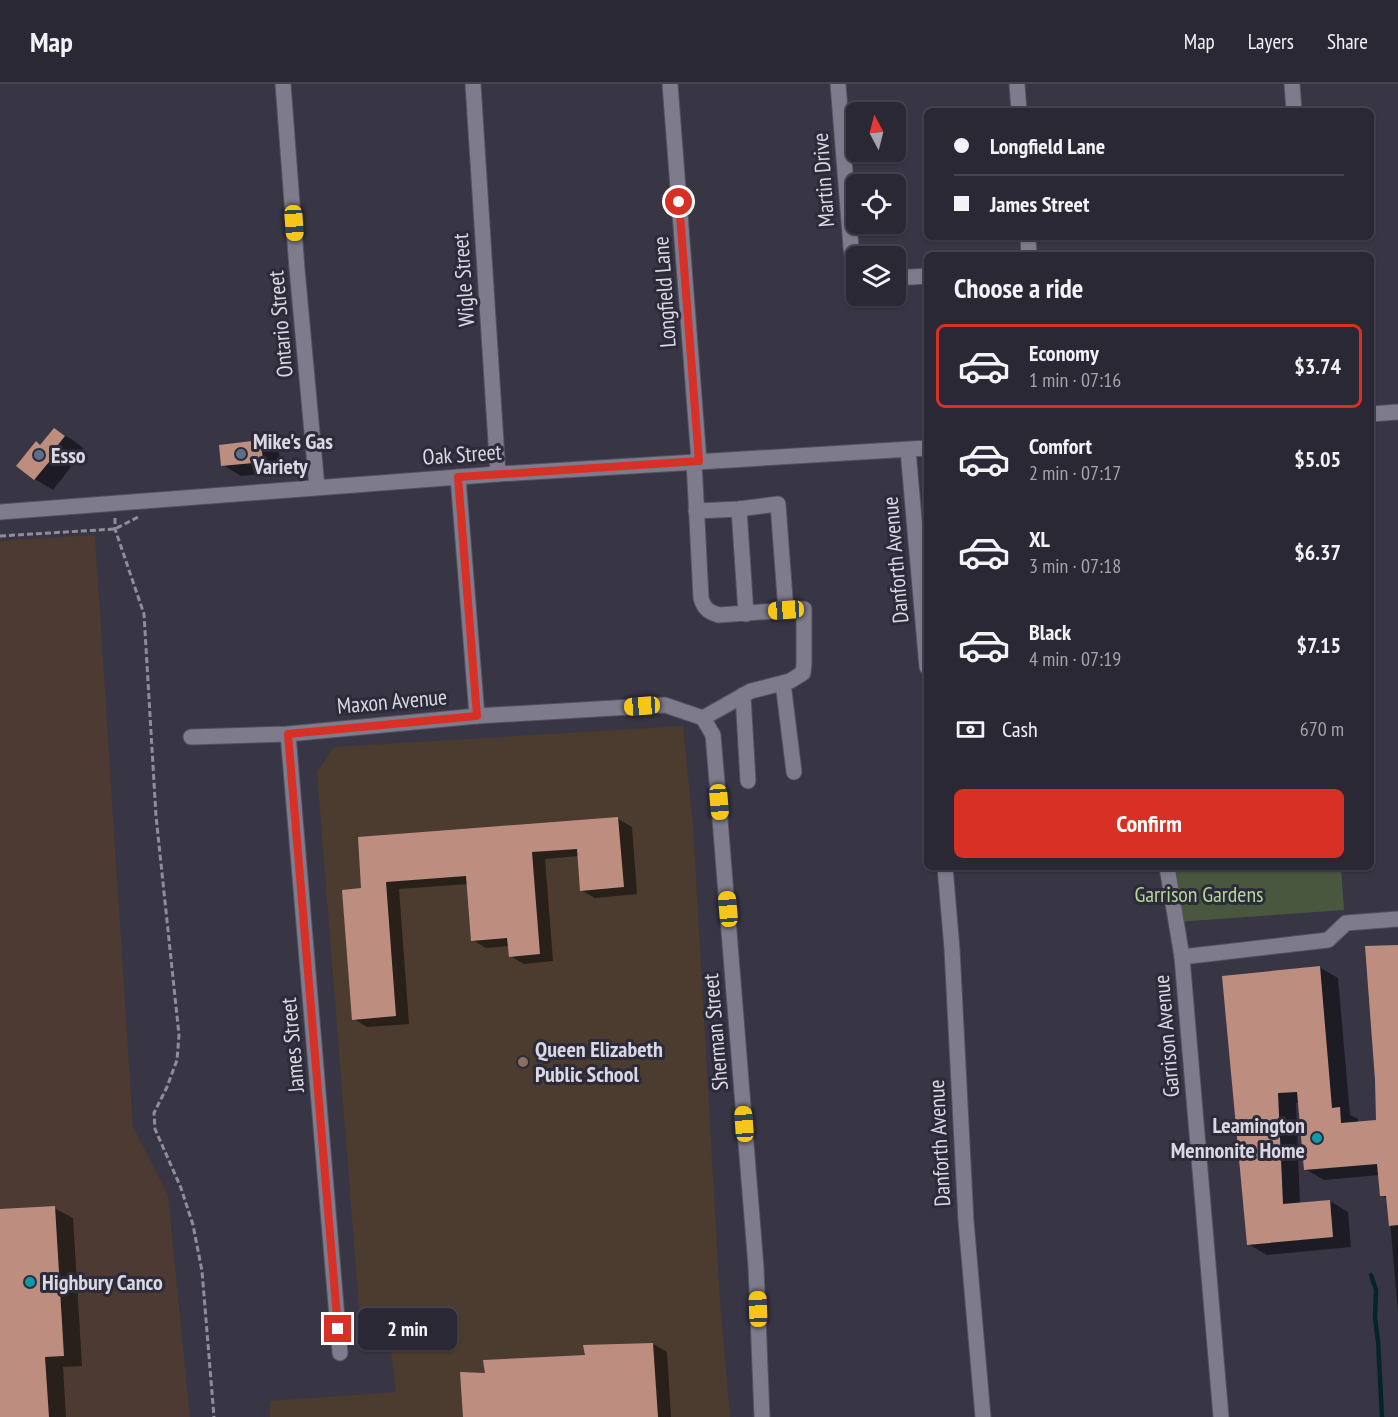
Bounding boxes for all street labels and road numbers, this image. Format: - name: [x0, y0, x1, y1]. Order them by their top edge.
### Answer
- street label: Martin Drive: [806, 132, 840, 228]
- street label: Wigle Street: [446, 232, 480, 328]
- street label: Longfield Lane: [646, 236, 682, 348]
- street label: Ontario Street: [261, 269, 299, 379]
- street label: Oak Street: [422, 437, 502, 471]
- street label: Danforth Avenue: [876, 496, 914, 624]
- street label: Maxon Avenue: [336, 682, 448, 720]
- street label: Sherman Street: [696, 972, 734, 1092]
- street label: Garrison Avenue: [1147, 974, 1185, 1098]
- street label: James Street: [274, 996, 310, 1095]
- street label: Danforth Avenue: [922, 1079, 956, 1207]

